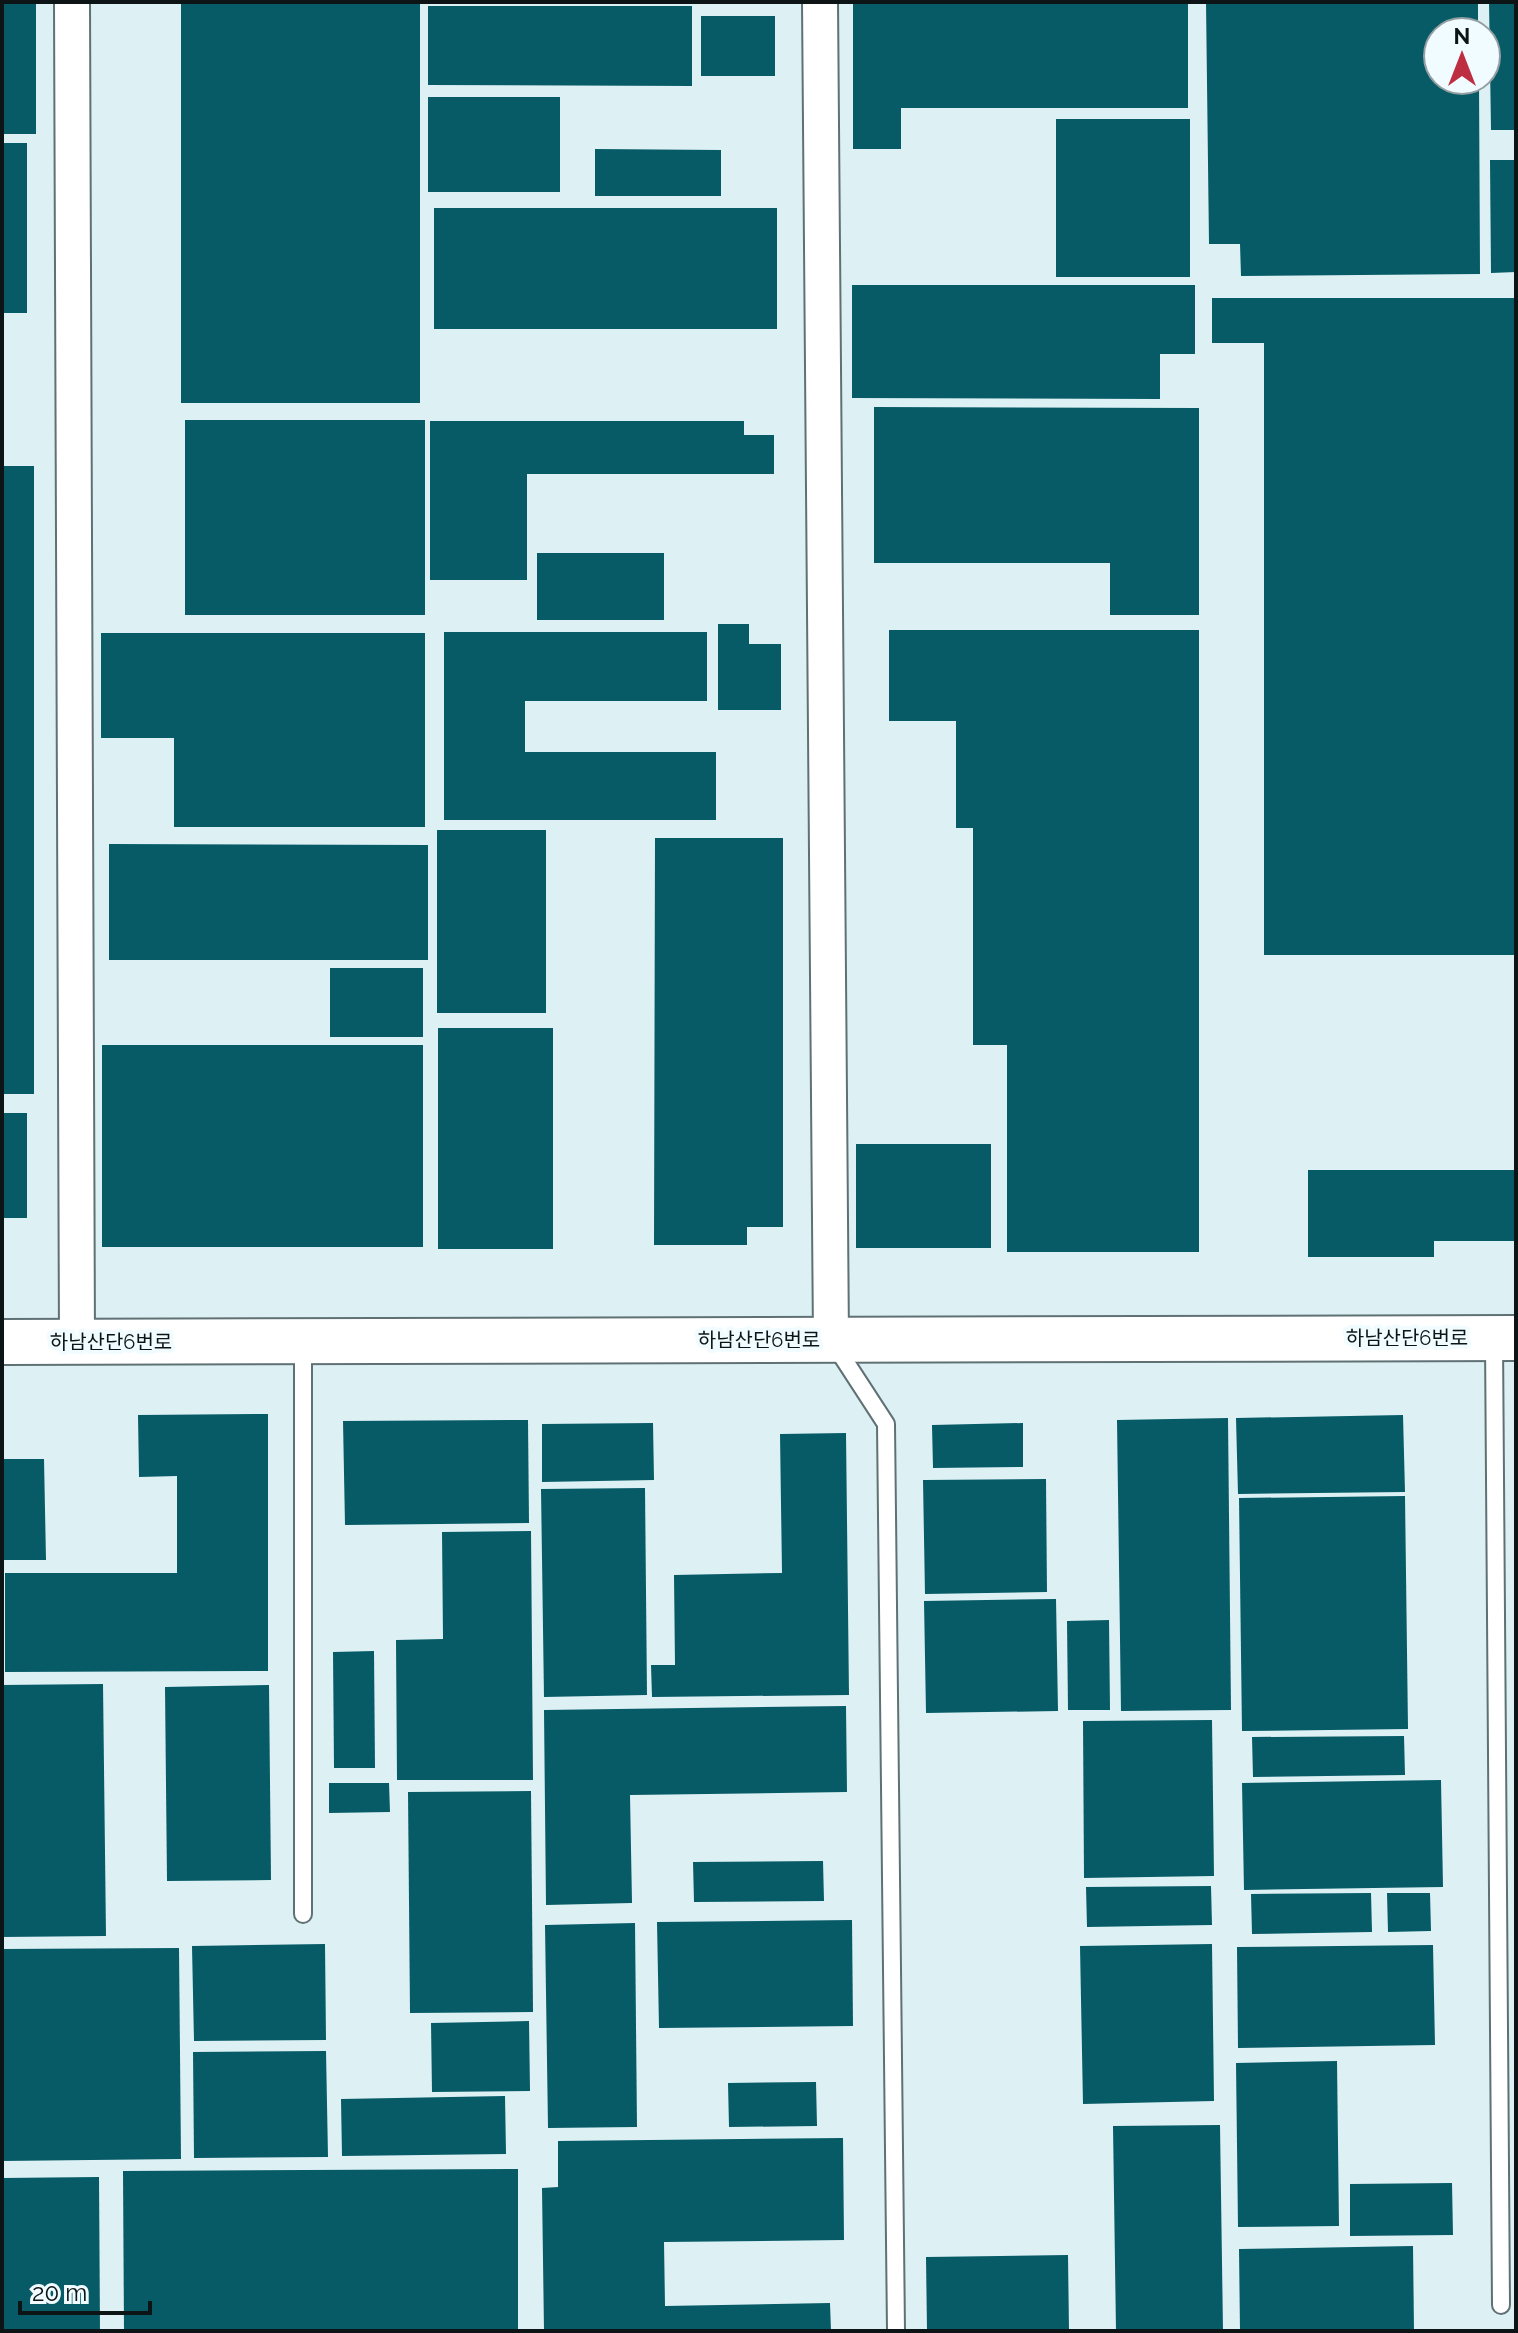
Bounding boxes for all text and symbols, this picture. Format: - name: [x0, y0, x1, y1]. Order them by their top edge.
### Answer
- north arrow: [1422, 16, 1502, 96]
- text: N: [1454, 23, 1470, 49]
- street label: 하남산단6번로: [1346, 1326, 1468, 1350]
- street label: 하남산단6번로: [698, 1328, 820, 1352]
- street label: 하남산단6번로: [50, 1330, 172, 1354]
- scale bar: [20, 2265, 150, 2315]
- text: 20 m: [32, 2278, 87, 2307]

